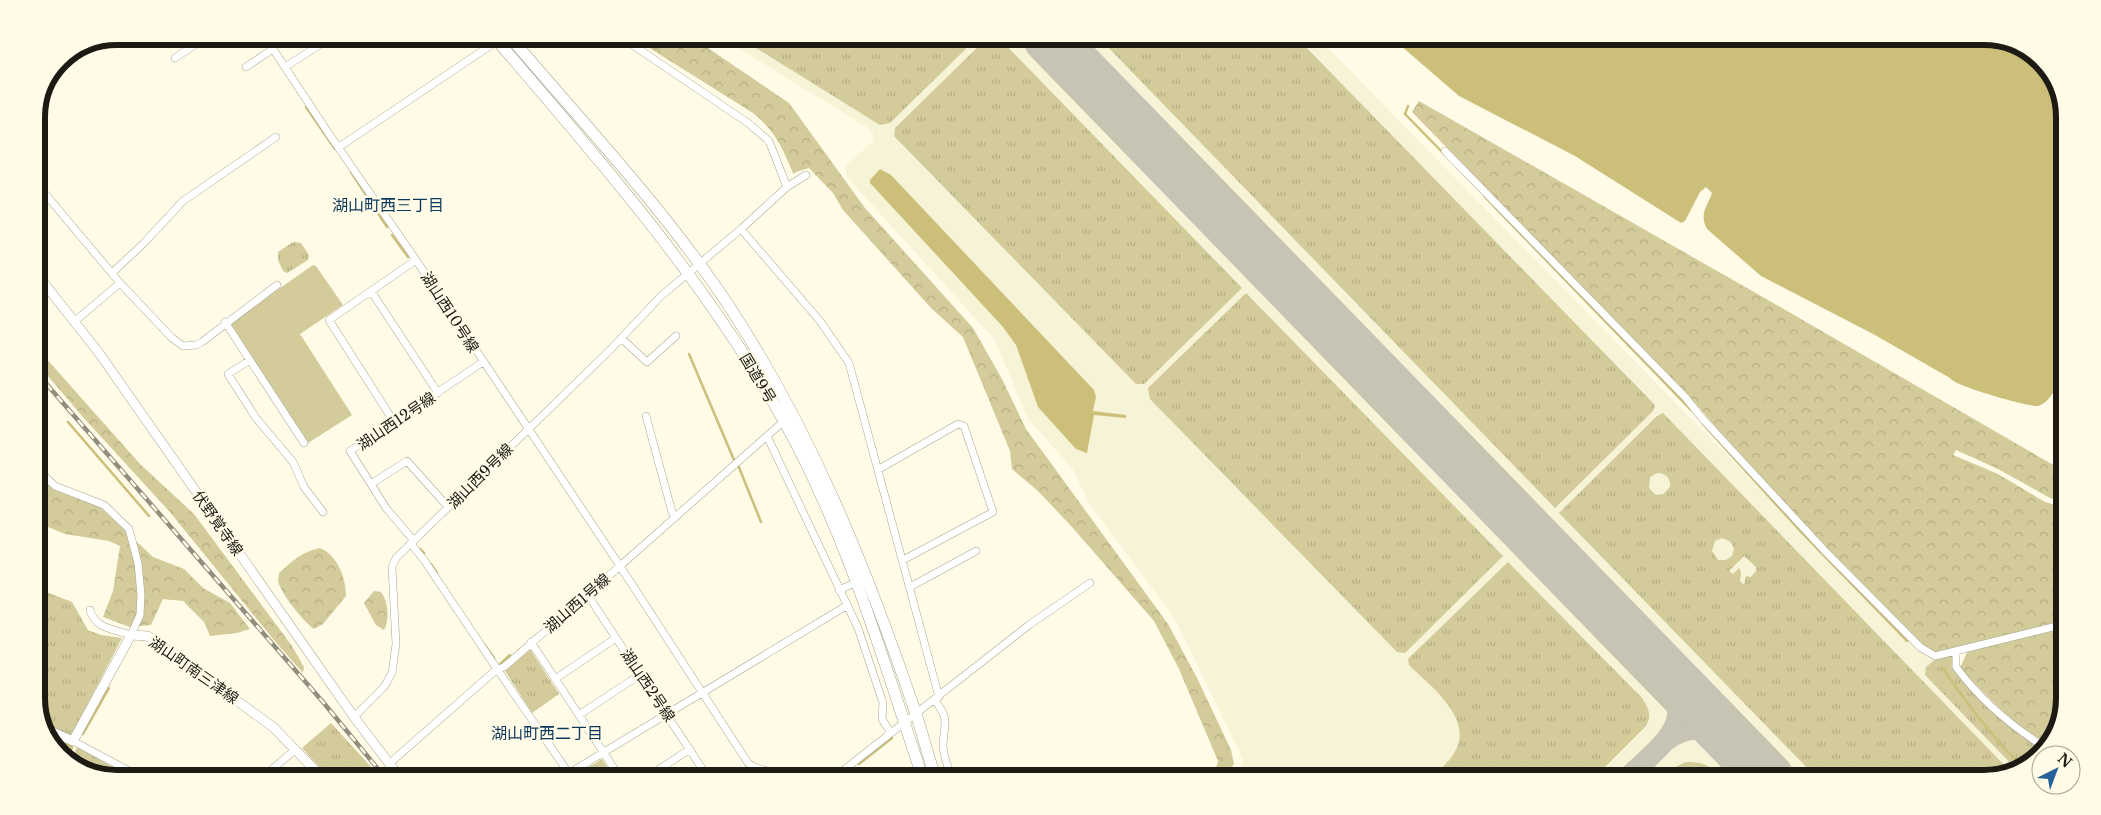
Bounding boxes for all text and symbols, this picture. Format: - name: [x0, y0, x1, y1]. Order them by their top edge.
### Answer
- district label: 湖山町西三丁目: [332, 195, 444, 215]
- street label: 湖山西10号線: [417, 268, 483, 356]
- street label: 国道9号: [736, 350, 780, 406]
- street label: 湖山西12号線: [353, 388, 439, 454]
- street label: 湖山西9号線: [443, 439, 517, 513]
- street label: 伏野覚寺線: [189, 487, 247, 559]
- street label: 湖山西1号線: [540, 569, 614, 637]
- street label: 湖山町南三津線: [146, 632, 242, 708]
- street label: 湖山西2号線: [617, 645, 679, 725]
- district label: 湖山町西二丁目: [491, 723, 603, 743]
- north arrow: [2031, 745, 2081, 795]
- text: N: [2054, 749, 2076, 771]

